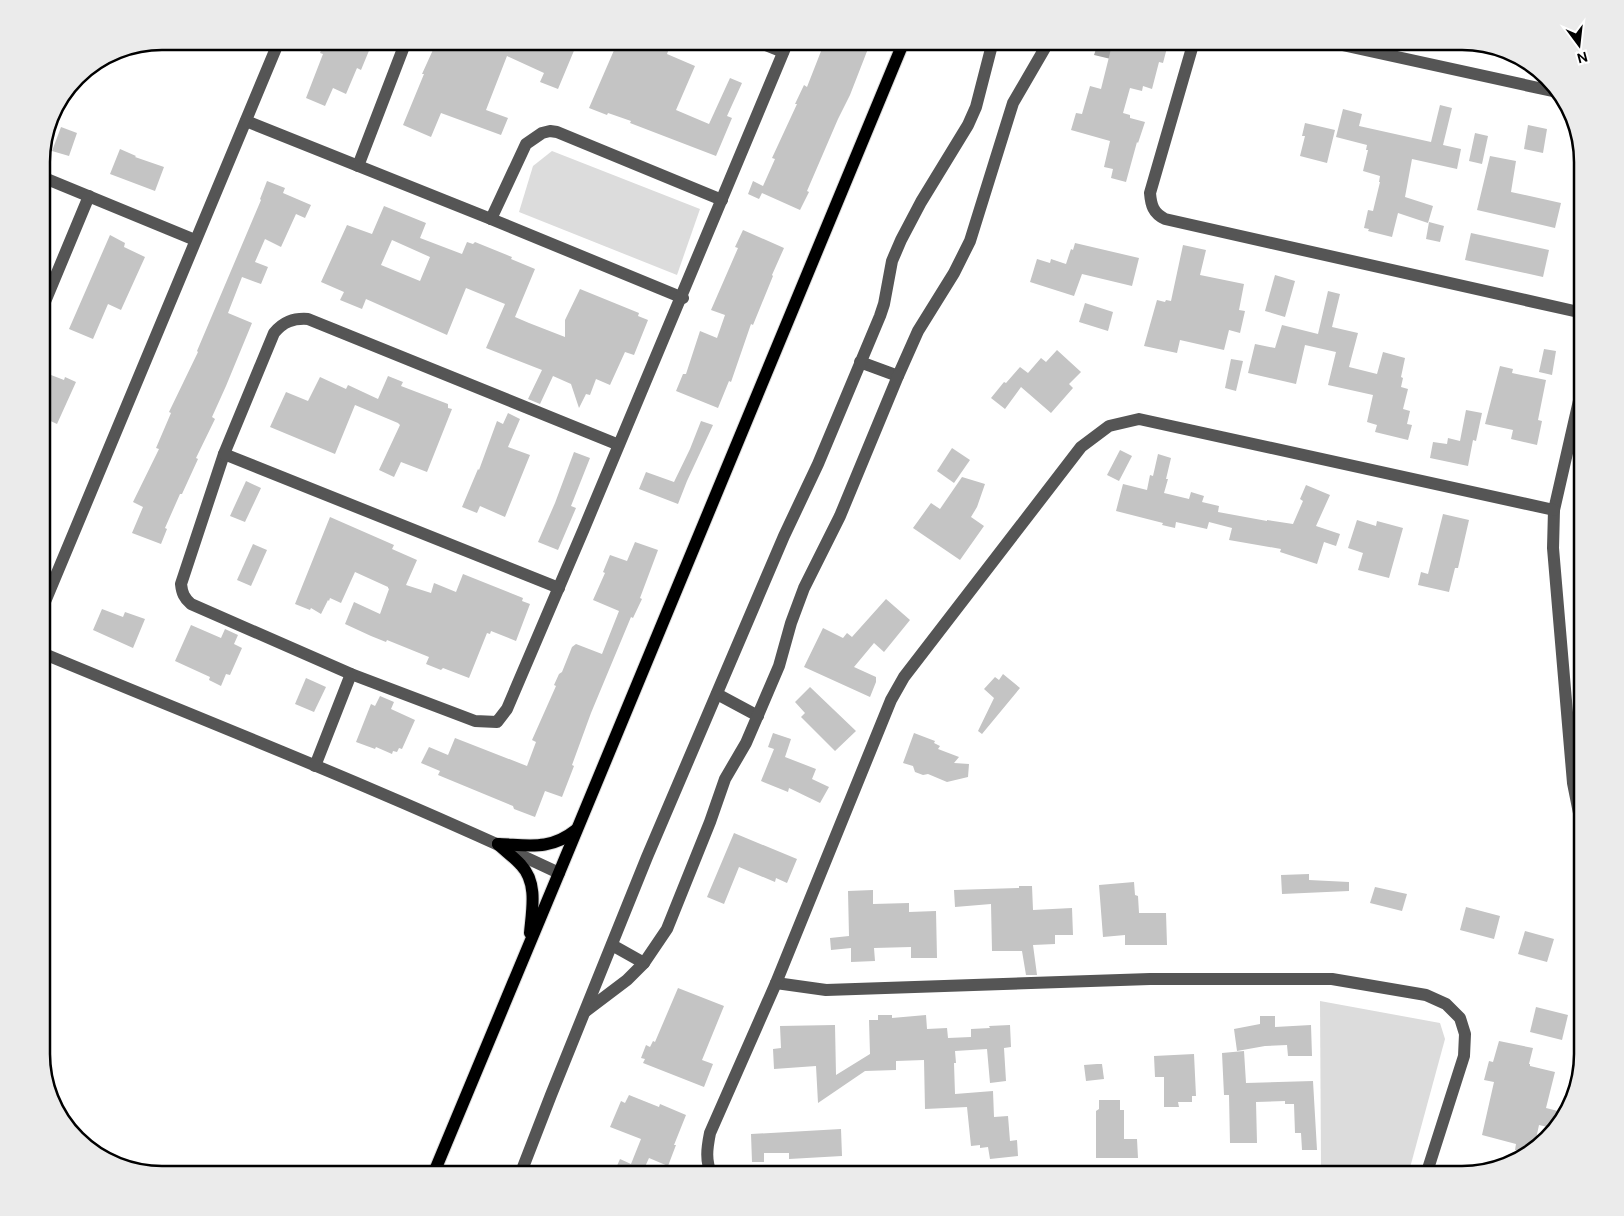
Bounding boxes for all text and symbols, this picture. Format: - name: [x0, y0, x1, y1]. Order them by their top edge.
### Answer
- north arrow: [1554, 20, 1604, 70]
- text: N: [1575, 48, 1590, 68]

